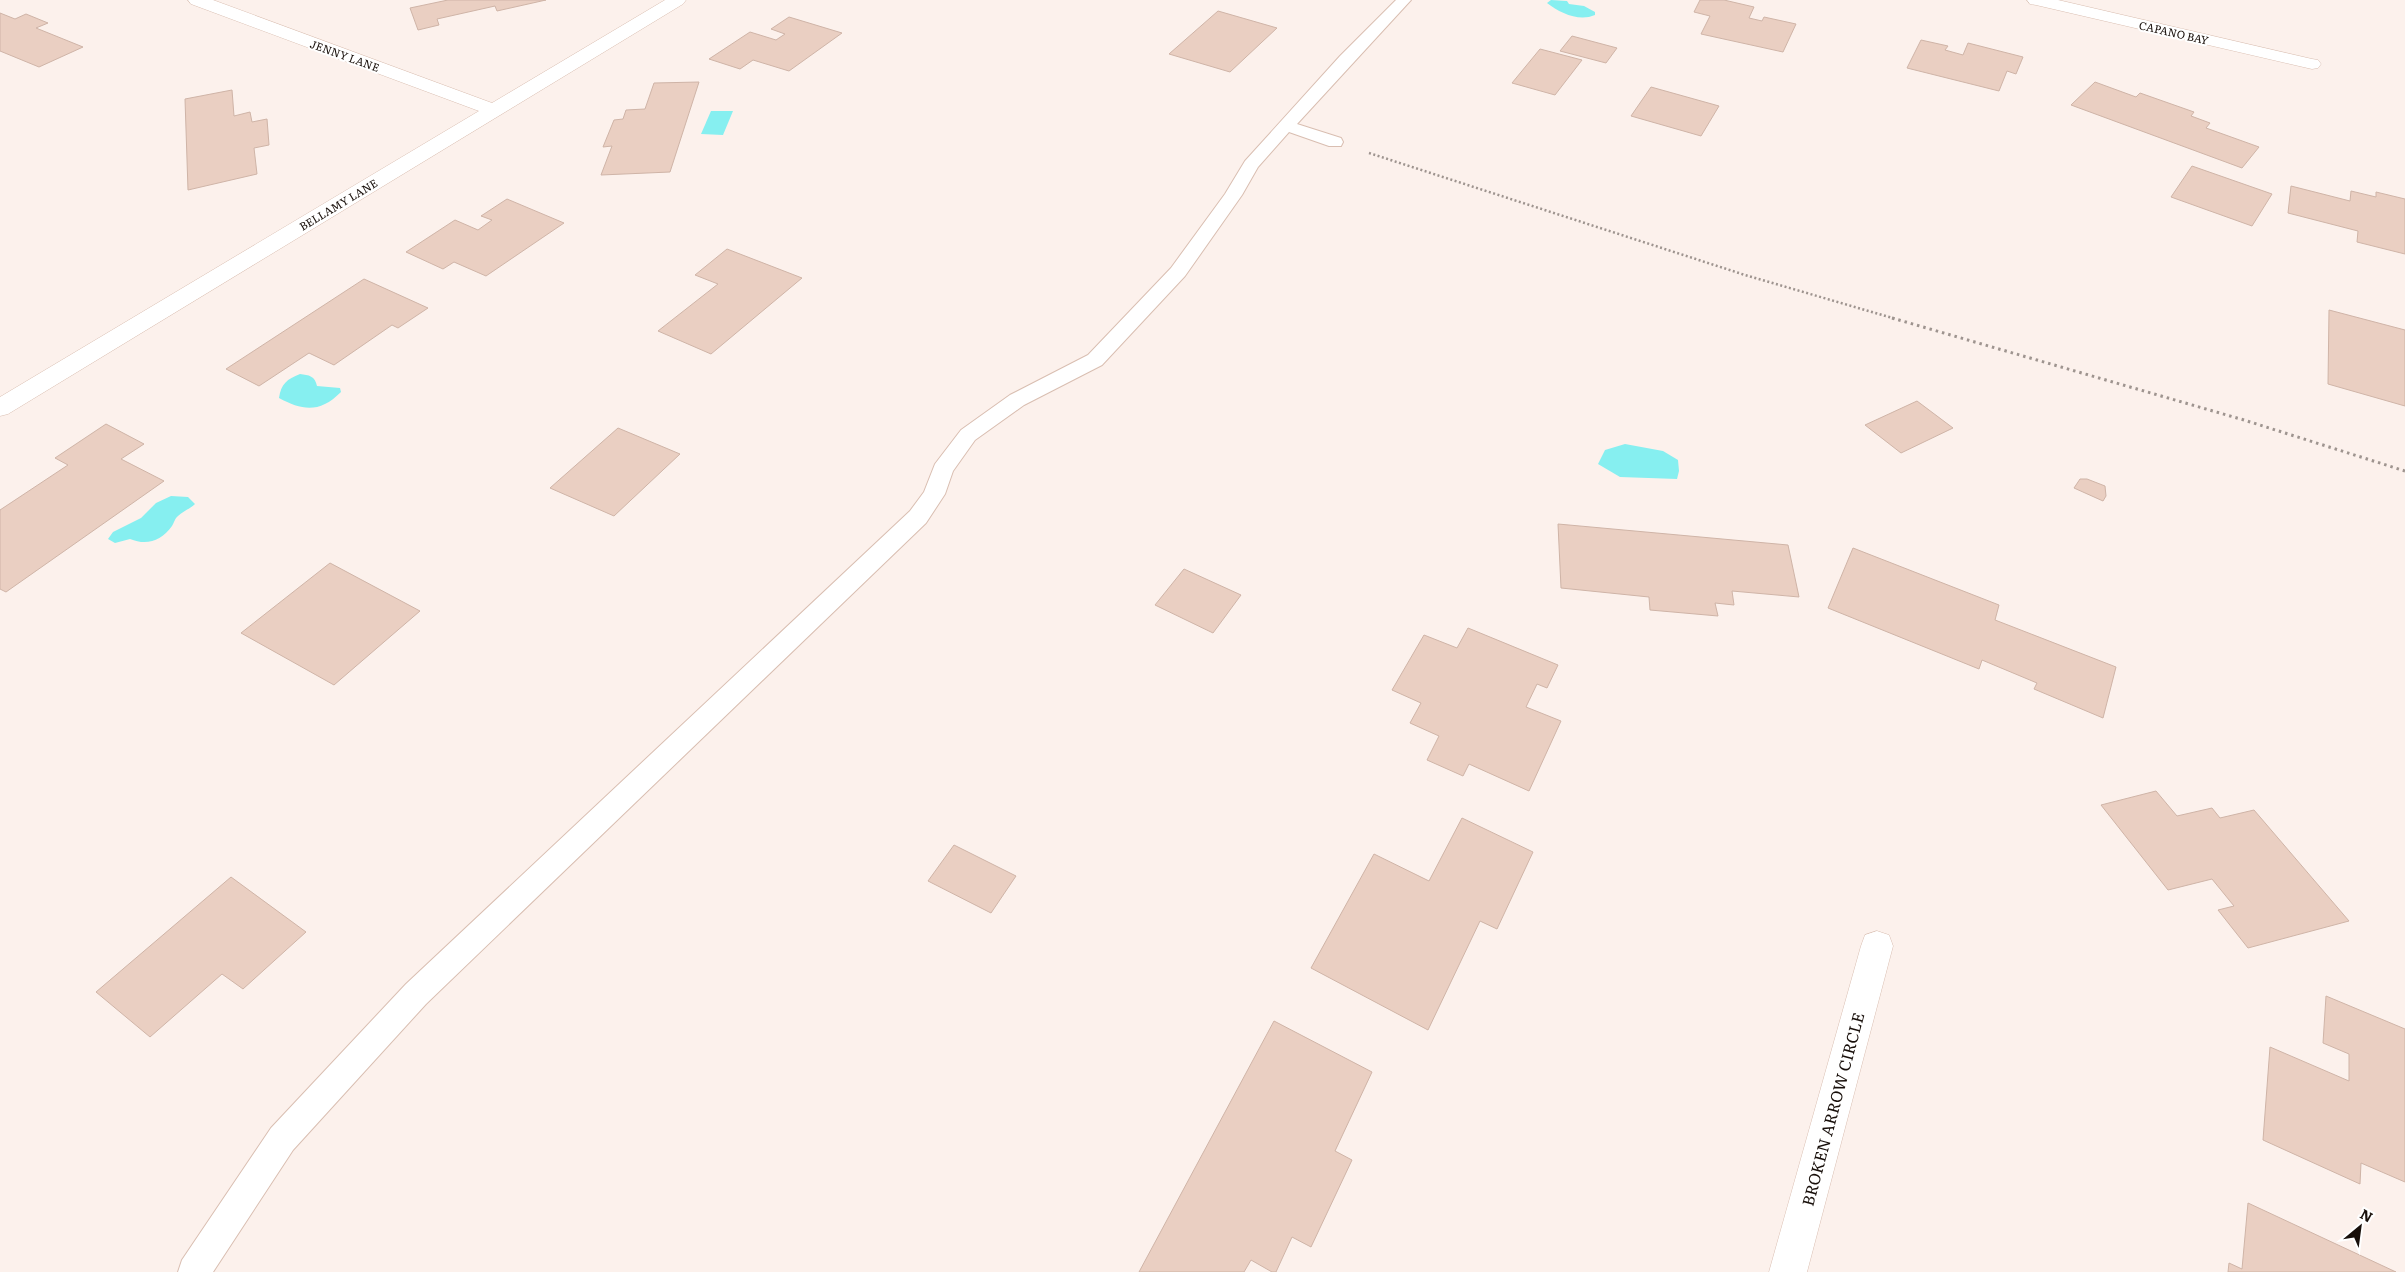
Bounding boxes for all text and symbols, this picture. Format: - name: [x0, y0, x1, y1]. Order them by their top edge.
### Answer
- street label: CAPANO BAY: [2138, 16, 2211, 48]
- street label: JENNY LANE: [308, 35, 382, 75]
- street label: BELLAMY LANE: [296, 174, 380, 234]
- street label: BROKEN ARROW CIRCLE: [1795, 1009, 1869, 1209]
- north arrow: [2335, 1202, 2385, 1252]
- text: N: [2357, 1203, 2377, 1226]

